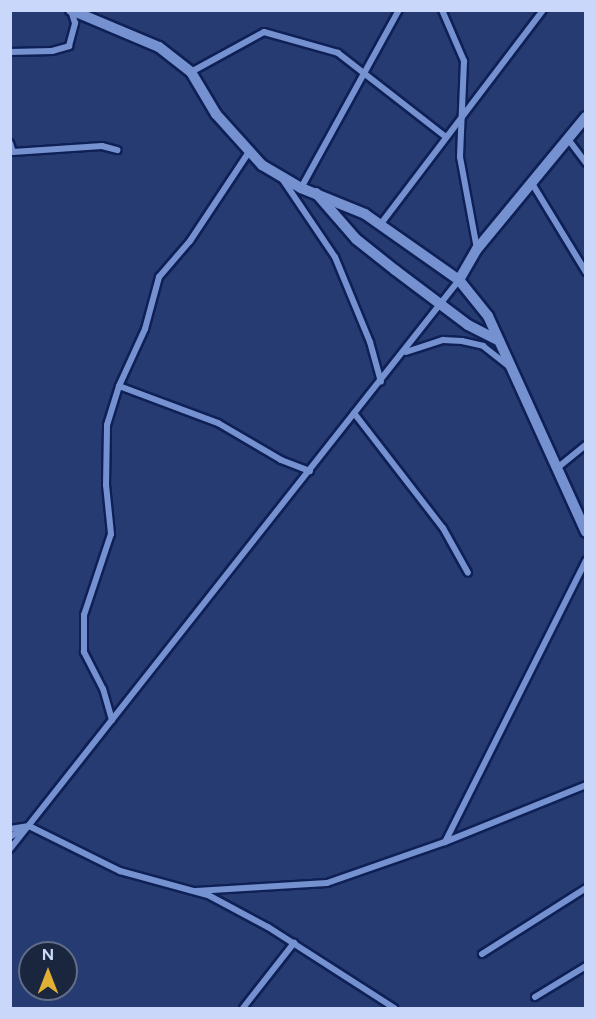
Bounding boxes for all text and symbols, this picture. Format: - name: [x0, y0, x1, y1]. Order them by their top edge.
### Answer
- north arrow: [18, 941, 78, 1001]
- text: N: [42, 945, 54, 964]

